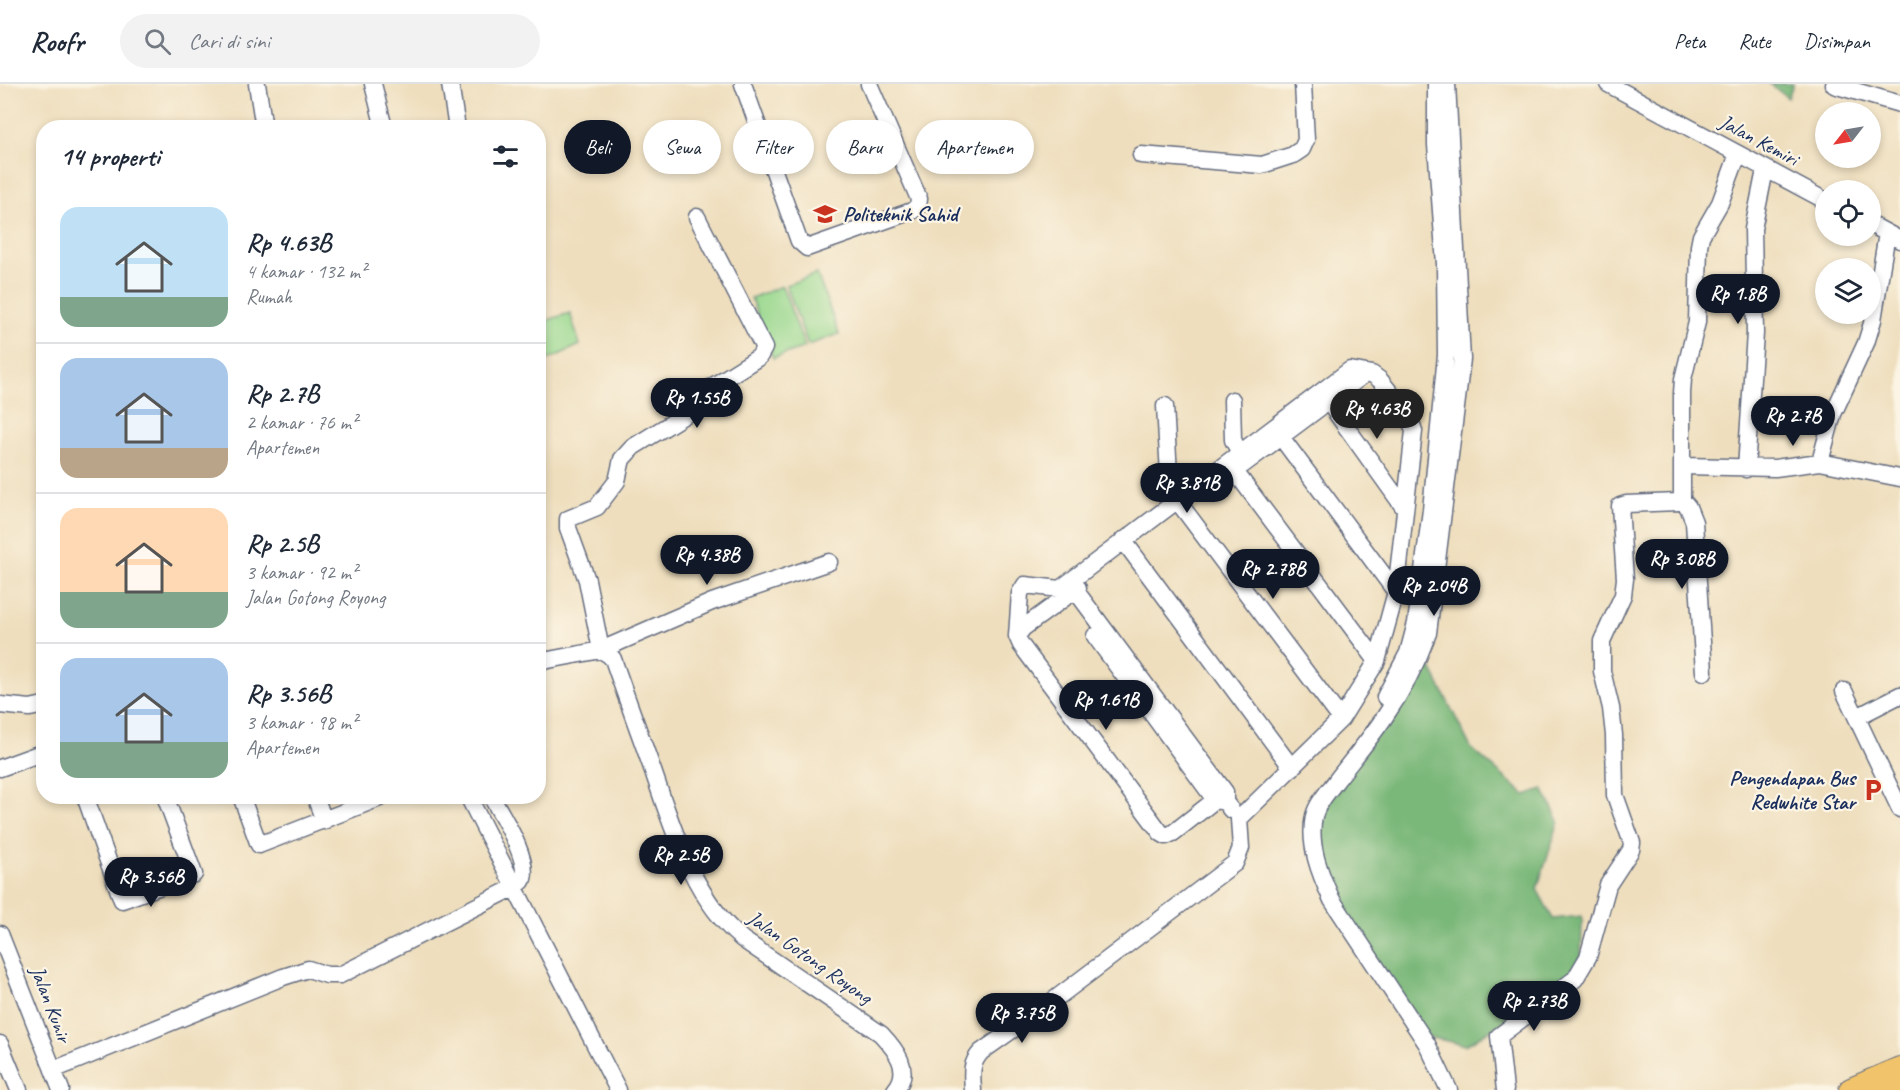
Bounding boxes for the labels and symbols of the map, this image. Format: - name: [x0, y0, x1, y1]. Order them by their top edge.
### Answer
- north arrow: [1815, 102, 1881, 168]
- street label: Jalan Kemiri: [1714, 108, 1806, 173]
- school or university icon: Politeknik Sahid: [812, 201, 838, 227]
- place label: Politeknik Sahid: [843, 201, 961, 227]
- pin: Rp 1.8B: [1683, 274, 1793, 325]
- pin: Rp 1.55B: [635, 378, 759, 429]
- pin: Rp 4.63B: [1315, 389, 1439, 440]
- pin: Rp 2.7B: [1738, 396, 1848, 447]
- pin: Rp 3.81B: [1125, 463, 1249, 514]
- pin: Rp 4.38B: [645, 535, 769, 586]
- pin: Rp 3.08B: [1620, 539, 1744, 590]
- pin: Rp 2.78B: [1211, 549, 1335, 600]
- pin: Rp 2.04B: [1372, 566, 1496, 617]
- pin: Rp 1.61B: [1044, 680, 1168, 731]
- place label: Pengendapan Bus Redwhite Star: [1729, 765, 1858, 815]
- parking icon: Pengendapan Bus Redwhite Star: [1860, 777, 1886, 803]
- pin: Rp 2.5B: [626, 835, 736, 886]
- pin: Rp 3.56B: [89, 857, 213, 908]
- street label: Jalan Gotong Royong: [742, 904, 879, 1010]
- street label: Jalan Kunir: [24, 961, 78, 1048]
- pin: Rp 2.73B: [1472, 981, 1596, 1032]
- pin: Rp 3.75B: [960, 993, 1084, 1044]

